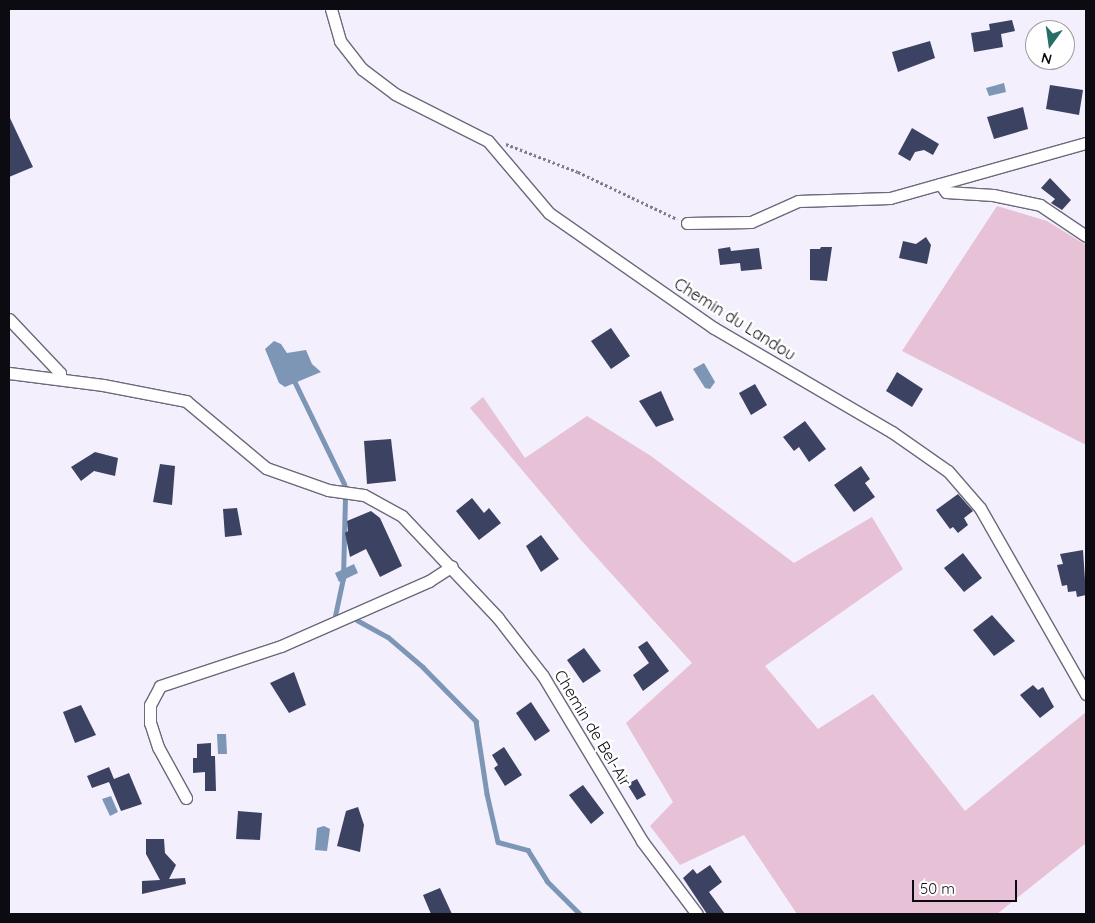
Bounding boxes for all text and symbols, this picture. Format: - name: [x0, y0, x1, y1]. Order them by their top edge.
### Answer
- north arrow: [1025, 20, 1075, 70]
- text: N: [1039, 49, 1054, 69]
- street label: Chemin du Landou: [671, 274, 799, 364]
- street label: Chemin de Bel-Air: [551, 666, 635, 790]
- scale bar: [915, 870, 1020, 902]
- text: 50 m: [920, 879, 955, 898]

